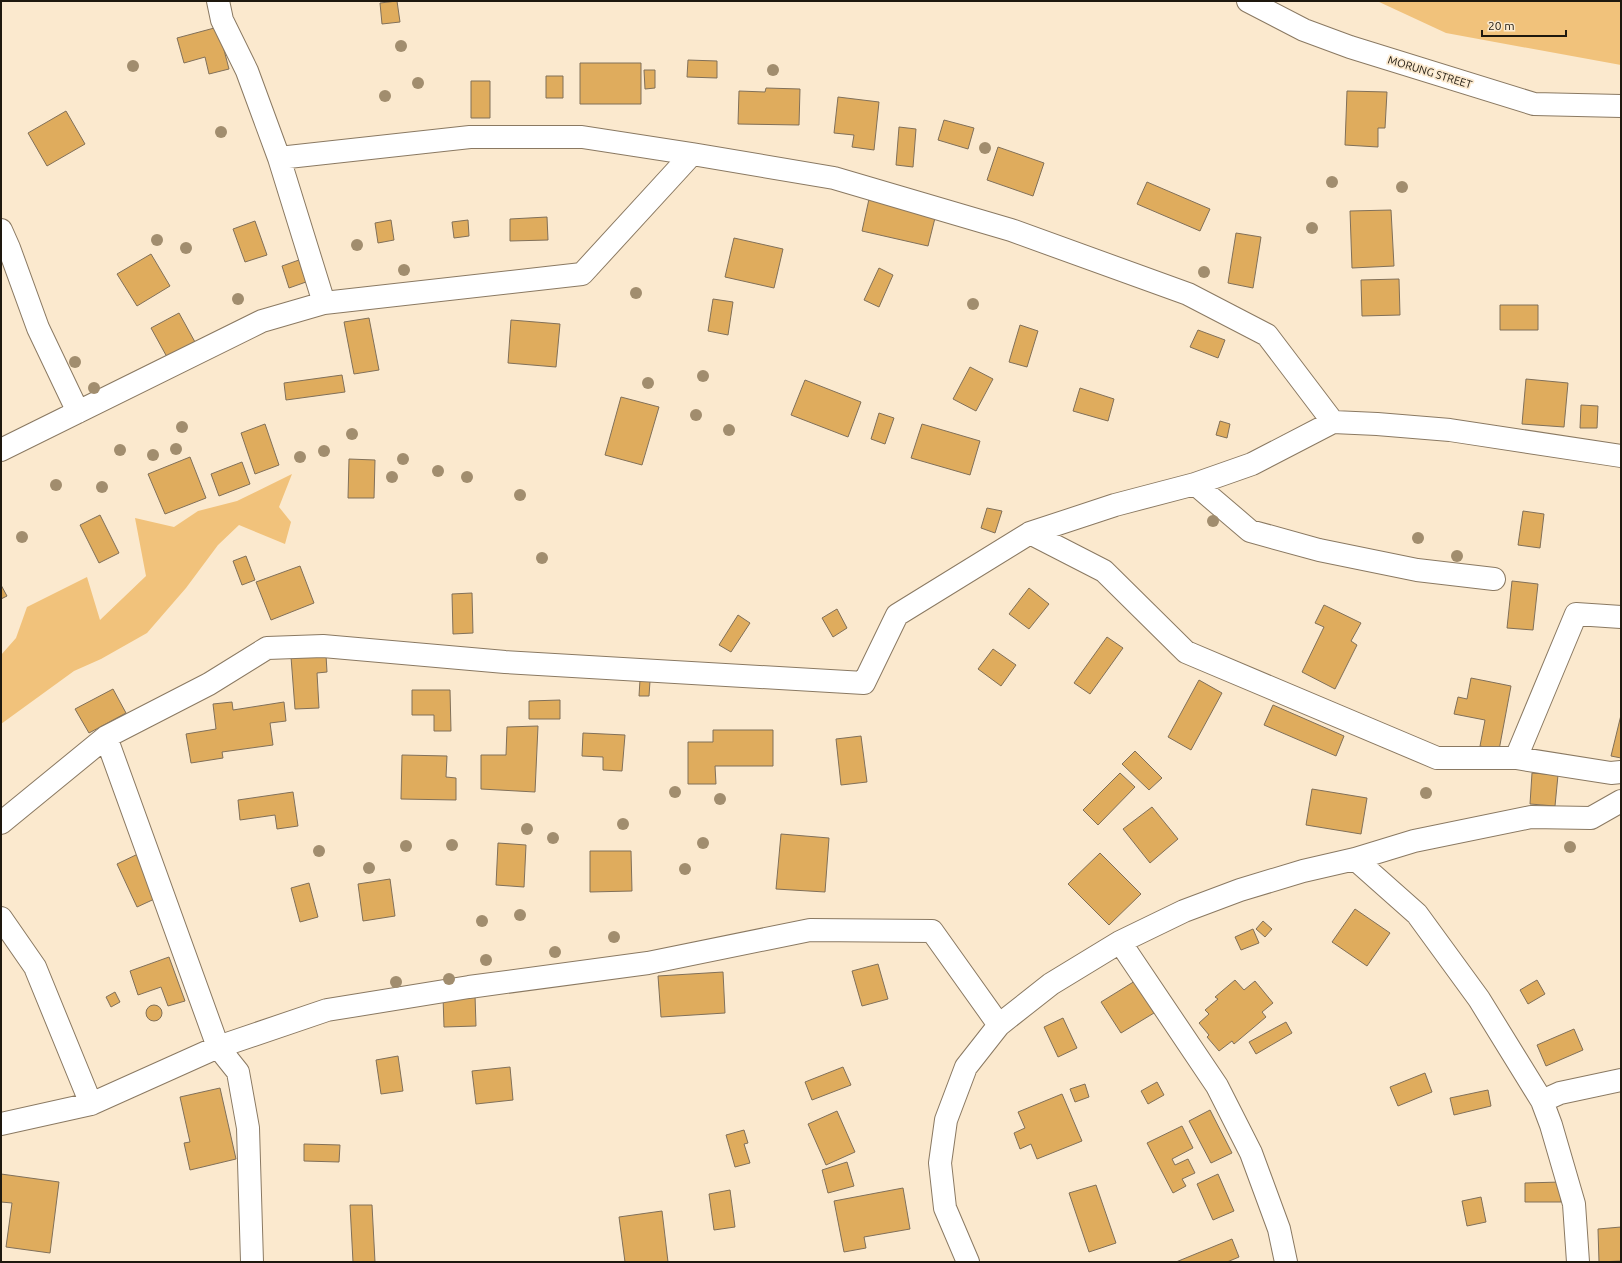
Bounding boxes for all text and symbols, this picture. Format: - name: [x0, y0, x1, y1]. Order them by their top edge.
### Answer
- scale bar: [1482, 12, 1566, 38]
- text: 20 m: [1488, 19, 1515, 32]
- street label: MORUNG STREET: [1386, 53, 1474, 91]

